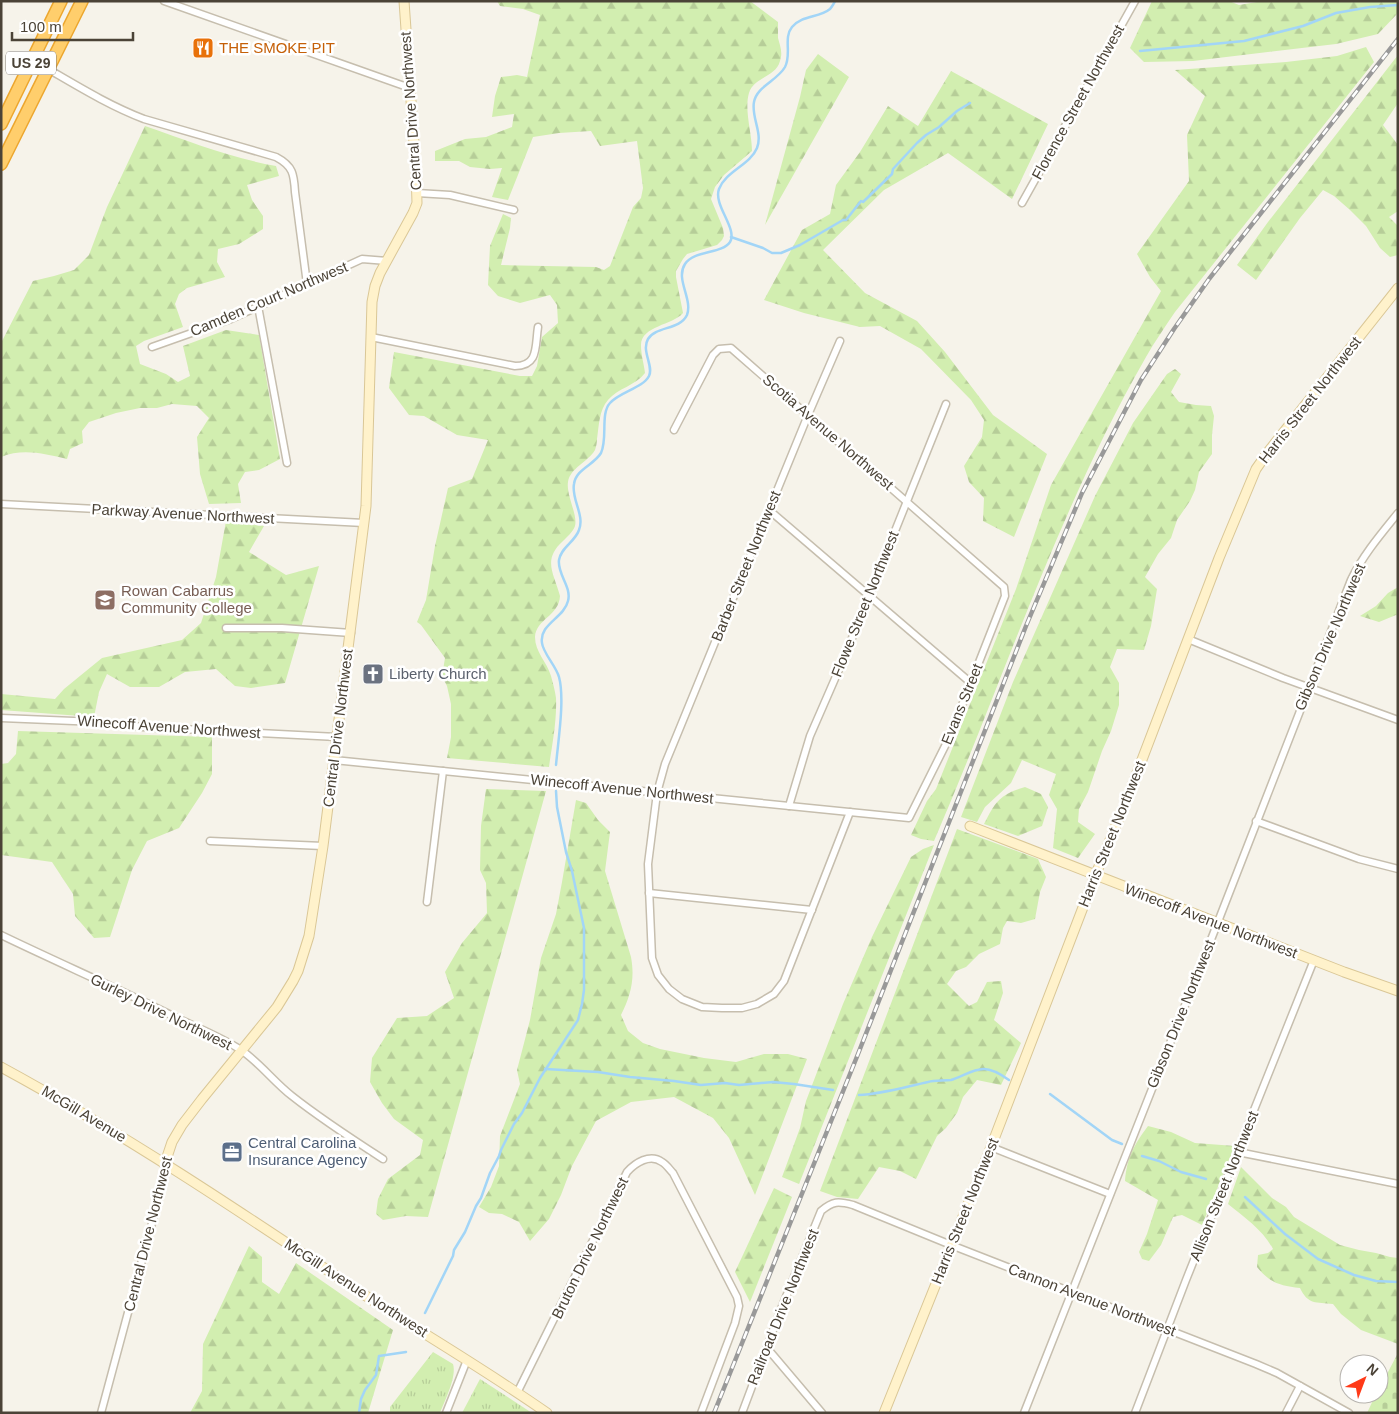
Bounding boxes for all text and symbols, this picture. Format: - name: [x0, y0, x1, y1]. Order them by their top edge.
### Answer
- scale bar: [12, 10, 134, 42]
- text: 100 m: [20, 18, 62, 35]
- street label: Florence Street Northwest: [1028, 21, 1128, 182]
- street label: Central Drive Northwest: [396, 30, 425, 191]
- restaurant icon: THE SMOKE PIT: [191, 36, 215, 60]
- place label: THE SMOKE PIT: [219, 39, 335, 56]
- road number: US 29: [6, 52, 56, 74]
- street label: Camden Court Northwest: [188, 257, 351, 339]
- street label: Harris Street Northwest: [1255, 332, 1365, 466]
- street label: Scotia Avenue Northwest: [760, 370, 898, 493]
- street label: Barber Street Northwest: [708, 487, 784, 644]
- street label: Parkway Avenue Northwest: [91, 500, 276, 527]
- street label: Flowe Street Northwest: [827, 528, 902, 679]
- street label: Gibson Drive Northwest: [1291, 560, 1369, 713]
- place label: Rowan Cabarrus Community College: [121, 582, 252, 616]
- school or university icon: Rowan Cabarrus Community College: [93, 588, 117, 612]
- street label: Central Drive Northwest: [319, 647, 356, 808]
- street label: Evans Street: [938, 660, 986, 747]
- church icon: Liberty Church: [361, 662, 385, 686]
- place label: Liberty Church: [389, 665, 487, 682]
- street label: Winecoff Avenue Northwest: [77, 712, 262, 741]
- street label: Harris Street Northwest: [1074, 758, 1149, 909]
- street label: Winecoff Avenue Northwest: [530, 770, 715, 807]
- street label: Winecoff Avenue Northwest: [1122, 880, 1301, 962]
- street label: Gibson Drive Northwest: [1143, 936, 1218, 1090]
- street label: Gurley Drive Northwest: [88, 970, 235, 1054]
- street label: McGill Avenue: [39, 1082, 130, 1145]
- street label: Allison Street Northwest: [1186, 1108, 1262, 1263]
- place label: Central Carolina Insurance Agency: [248, 1134, 368, 1168]
- street label: Harris Street Northwest: [927, 1135, 1002, 1286]
- office icon: Central Carolina Insurance Agency: [220, 1140, 244, 1164]
- street label: Central Drive Northwest: [120, 1154, 175, 1313]
- street label: Bruton Drive Northwest: [548, 1174, 632, 1321]
- street label: Railroad Drive Northwest: [743, 1226, 822, 1387]
- street label: McGill Avenue Northwest: [281, 1235, 432, 1341]
- street label: Cannon Avenue Northwest: [1006, 1260, 1179, 1340]
- north arrow: [1339, 1354, 1389, 1404]
- text: N: [1364, 1360, 1382, 1379]

